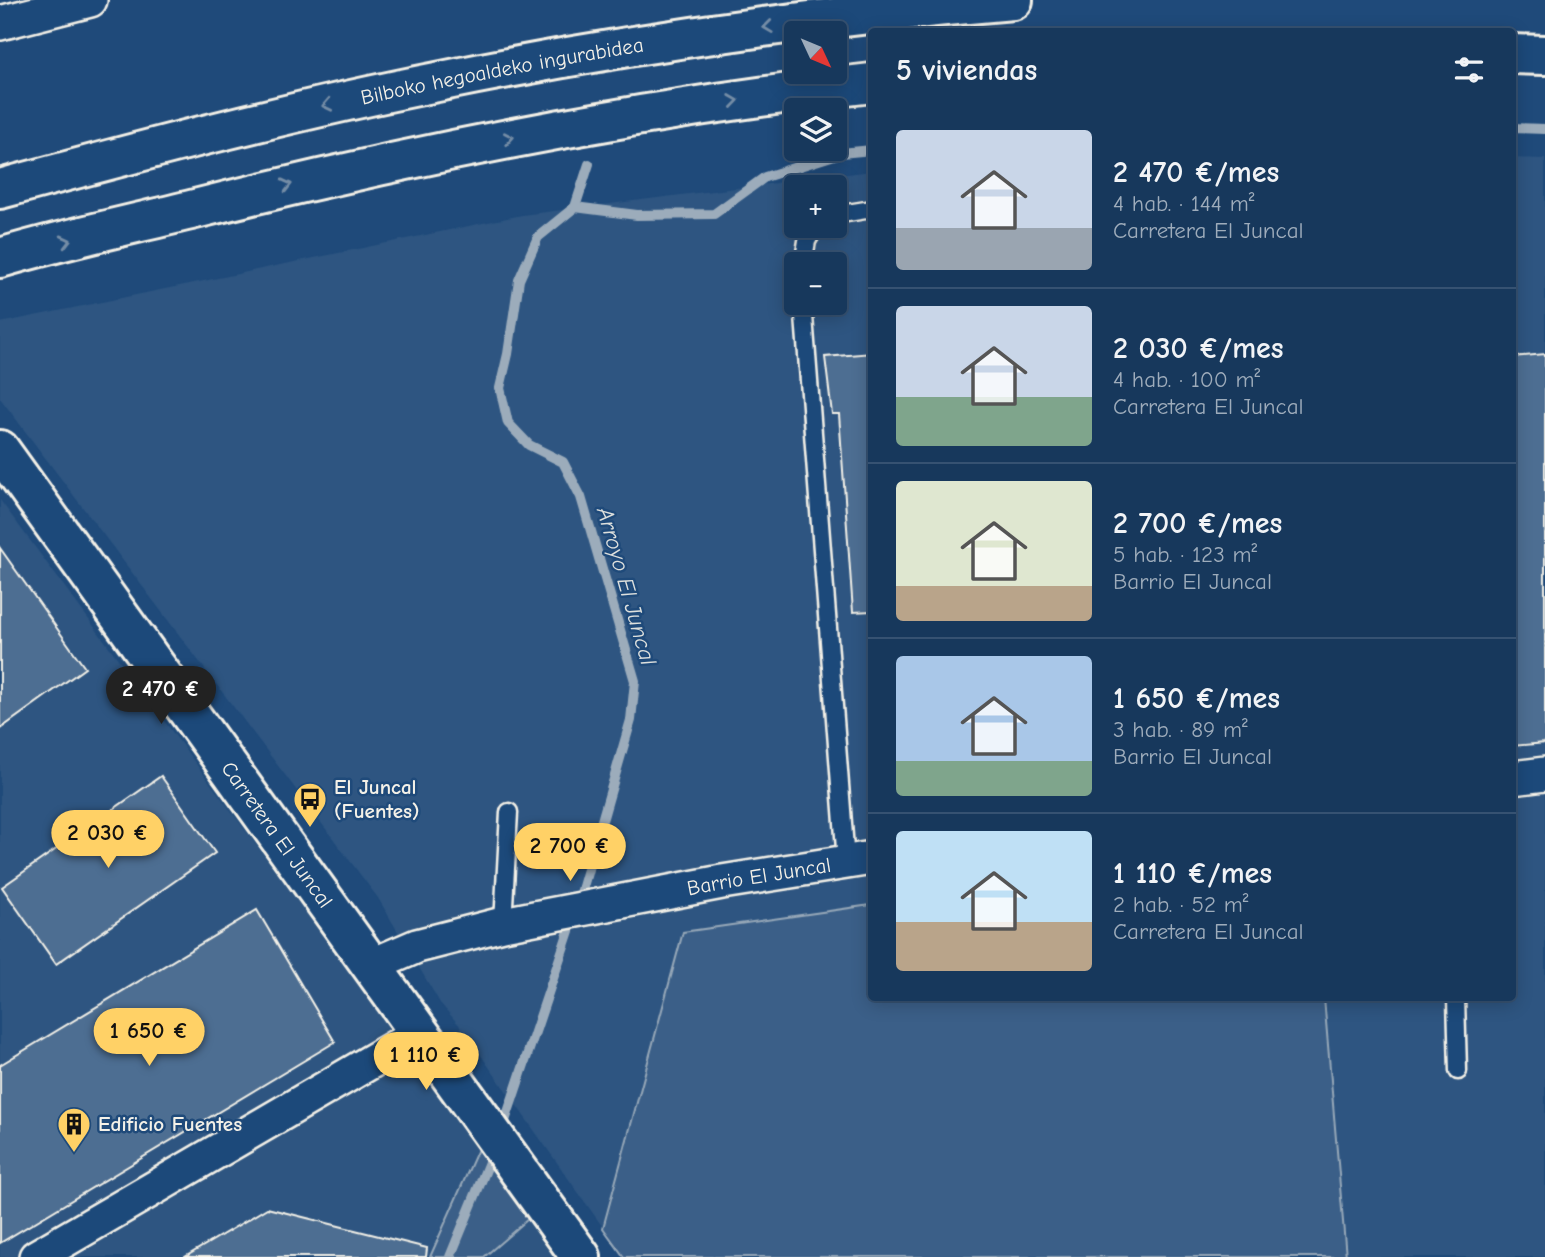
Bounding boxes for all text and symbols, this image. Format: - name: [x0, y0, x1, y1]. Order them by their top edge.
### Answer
- one-way arrow: [762, 19, 774, 34]
- north arrow: [784, 21, 847, 84]
- map controls: [784, 21, 847, 315]
- street label: Bilboko hegoaldeko ingurabidea: [358, 33, 645, 110]
- icon: filters: [1450, 51, 1488, 89]
- text: 5 viviendas: [896, 53, 1037, 88]
- one-way arrow: [728, 93, 739, 108]
- one-way arrow: [321, 97, 333, 112]
- button: layers: [784, 98, 847, 161]
- one-way arrow: [503, 131, 515, 146]
- text: 2 470 €/mes: [1113, 155, 1279, 190]
- icon: home: [952, 158, 1036, 242]
- button: +: [784, 175, 847, 238]
- one-way arrow: [281, 179, 293, 193]
- text: 4 hab. · 144 m²: [1113, 190, 1254, 217]
- text: Carretera El Juncal: [1113, 217, 1304, 244]
- one-way arrow: [60, 235, 72, 249]
- button: −: [784, 252, 847, 315]
- text: 2 030 €/mes: [1113, 331, 1284, 366]
- icon: home: [952, 334, 1036, 418]
- text: 4 hab. · 100 m²: [1113, 366, 1260, 393]
- text: Carretera El Juncal: [1113, 393, 1304, 420]
- water label: Arroyo El Juncal: [591, 503, 662, 669]
- text: 2 700 €/mes: [1113, 506, 1282, 541]
- icon: home: [952, 509, 1036, 593]
- text: 5 hab. · 123 m²: [1113, 541, 1257, 568]
- text: Barrio El Juncal: [1113, 568, 1272, 595]
- pin: 2 470 €: [96, 666, 226, 726]
- text: 2 470 €: [122, 675, 200, 702]
- text: 1 650 €/mes: [1113, 681, 1280, 716]
- icon: home: [952, 684, 1036, 768]
- text: 3 hab. · 89 m²: [1113, 716, 1248, 743]
- text: Barrio El Juncal: [1113, 743, 1272, 770]
- street label: Carretera El Juncal: [216, 757, 338, 912]
- place label: El Juncal (Fuentes): [334, 775, 419, 823]
- bus stop icon: El Juncal (Fuentes): [291, 780, 329, 829]
- pin: 2 030 €: [43, 810, 173, 870]
- text: 2 030 €: [67, 819, 149, 846]
- pin: 2 700 €: [505, 824, 635, 883]
- text: 2 700 €: [530, 832, 610, 859]
- street label: Barrio El Juncal: [685, 853, 832, 900]
- text: 1 110 €/mes: [1113, 856, 1272, 891]
- icon: home: [952, 859, 1036, 943]
- text: 2 hab. · 52 m²: [1113, 891, 1249, 918]
- text: Carretera El Juncal: [1113, 918, 1304, 945]
- pin: 1 650 €: [84, 1009, 214, 1068]
- text: 1 650 €: [110, 1017, 188, 1044]
- pin: 1 110 €: [361, 1032, 491, 1092]
- text: 1 110 €: [390, 1041, 462, 1068]
- building icon: Edificio Fuentes: [55, 1105, 93, 1154]
- place label: Edificio Fuentes: [98, 1112, 242, 1136]

